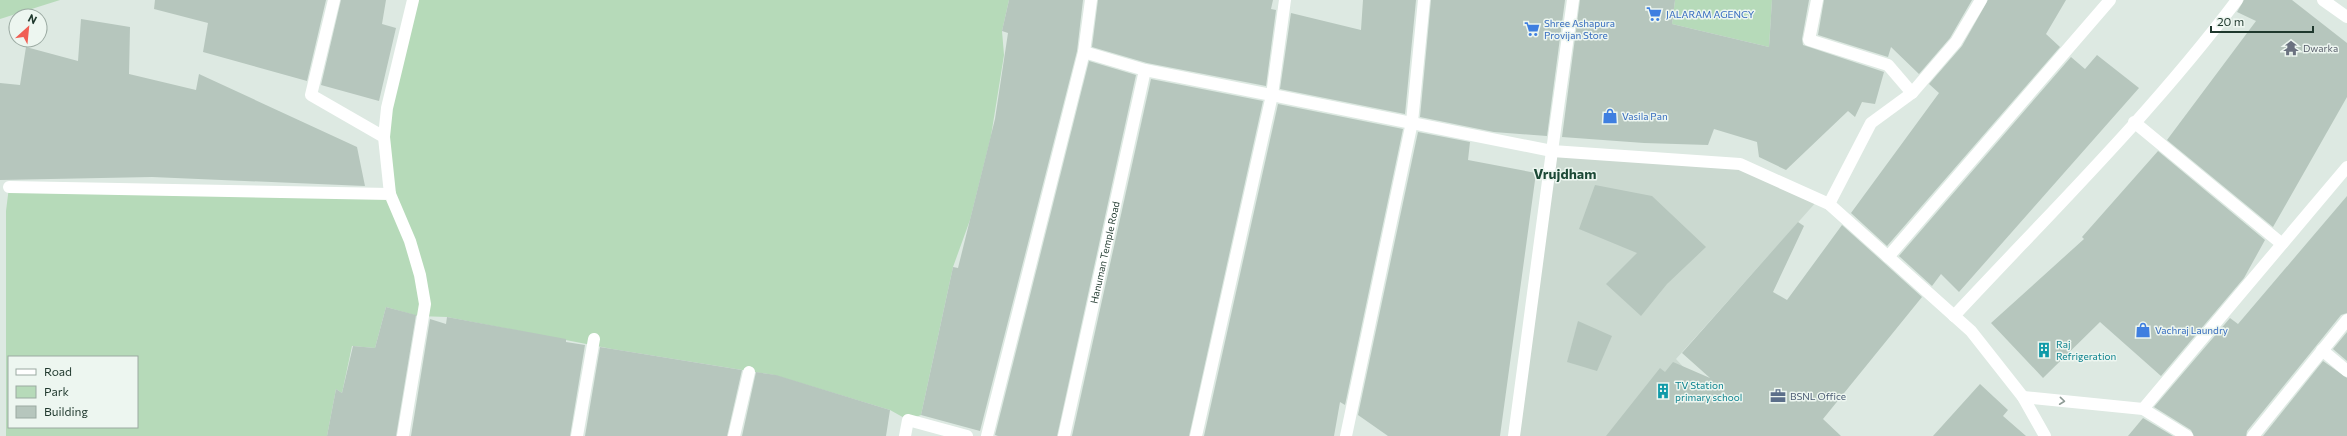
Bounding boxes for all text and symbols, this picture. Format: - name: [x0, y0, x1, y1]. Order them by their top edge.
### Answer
- supermarket icon: JALARAM AGENCY: [1645, 5, 1663, 23]
- north arrow: [8, 8, 48, 48]
- place label: JALARAM AGENCY: [1666, 8, 1755, 20]
- scale bar: [2211, 8, 2313, 34]
- text: N: [26, 11, 39, 26]
- text: 20 m: [2217, 14, 2244, 28]
- place label: Shree Ashapura Provijan Store: [1544, 17, 1615, 41]
- supermarket icon: Shree Ashapura Provijan Store: [1523, 20, 1541, 38]
- temple icon: Dwarka: [2282, 39, 2300, 57]
- place label: Dwarka: [2303, 42, 2338, 54]
- shop icon: Vasila Pan: [1601, 107, 1619, 125]
- place label: Vasila Pan: [1622, 110, 1668, 122]
- district label: Vrujdham: [1534, 165, 1596, 182]
- street label: Hanuman Temple Road: [1087, 200, 1122, 305]
- shop icon: Vachraj Laundry: [2134, 321, 2152, 339]
- place label: Vachraj Laundry: [2155, 324, 2228, 336]
- place label: Raj Refrigeration: [2056, 338, 2116, 362]
- building icon: Raj Refrigeration: [2035, 341, 2053, 359]
- legend: [8, 356, 138, 428]
- text: Road: [44, 364, 72, 378]
- place label: TV Station primary school: [1675, 379, 1742, 403]
- building icon: TV Station primary school: [1654, 382, 1672, 400]
- text: Park: [44, 384, 70, 398]
- office icon: BSNL Office: [1769, 387, 1787, 405]
- place label: BSNL Office: [1790, 390, 1846, 402]
- one-way arrow: [2059, 396, 2065, 405]
- text: Building: [44, 404, 88, 418]

